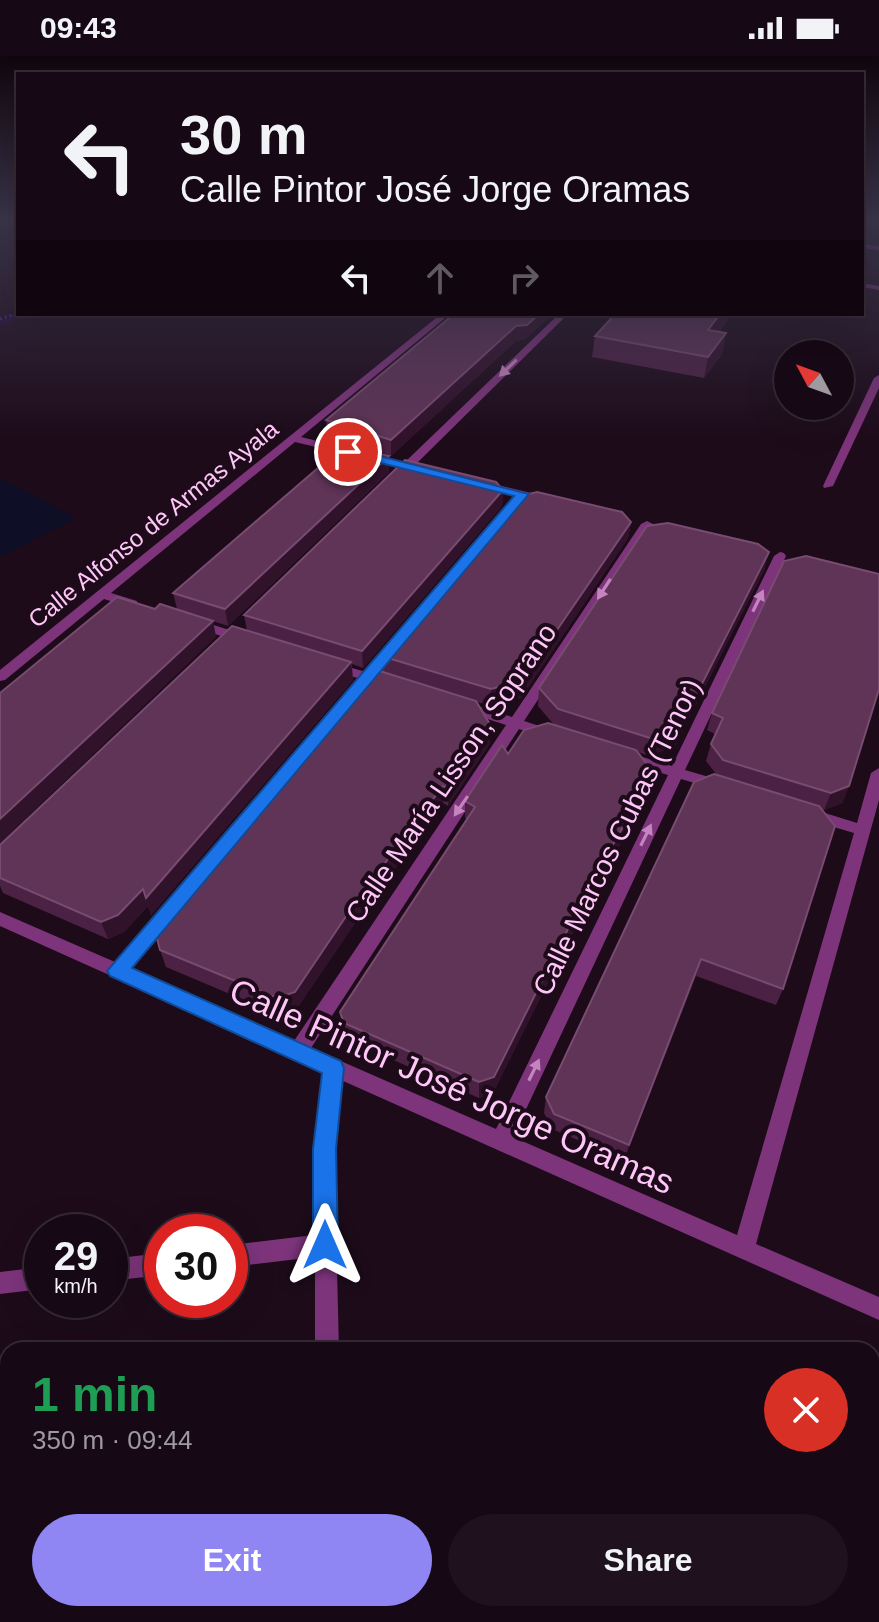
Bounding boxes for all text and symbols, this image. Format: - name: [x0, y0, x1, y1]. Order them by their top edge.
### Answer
- text: 09:43: [40, 11, 117, 44]
- text: 30 m: [180, 103, 308, 166]
- icon: left: [48, 104, 152, 208]
- text: Calle Pintor José Jorge Oramas: [180, 169, 690, 210]
- icon: left: [334, 256, 378, 300]
- icon: ahead: [418, 256, 462, 300]
- icon: right: [502, 256, 546, 300]
- north arrow: [774, 340, 854, 420]
- map controls: [774, 340, 854, 420]
- one-way arrow: [499, 358, 518, 377]
- street label: Calle Alfonso de Armas Ayala: [23, 415, 284, 633]
- pin: [314, 418, 382, 486]
- icon: arrive: [326, 430, 370, 474]
- one-way arrow: [597, 578, 612, 600]
- one-way arrow: [751, 589, 765, 612]
- street label: Calle María Lisson, Soprano: [339, 618, 563, 928]
- street label: Calle Marcos Cubas (Tenor): [527, 674, 707, 1000]
- one-way arrow: [454, 795, 468, 817]
- one-way arrow: [639, 824, 653, 847]
- street label: Calle Pintor José Jorge Oramas: [224, 971, 680, 1201]
- one-way arrow: [527, 1058, 541, 1082]
- position arrow: [283, 1203, 367, 1287]
- speed limit sign: 30: [144, 1214, 248, 1318]
- text: 29: [54, 1234, 98, 1278]
- text: km/h: [54, 1275, 98, 1297]
- text: 1 min: [32, 1368, 157, 1421]
- button: close: [764, 1368, 848, 1452]
- text: 350 m · 09:44: [32, 1425, 192, 1455]
- button: Exit: [32, 1514, 432, 1606]
- button: Share: [448, 1514, 848, 1606]

